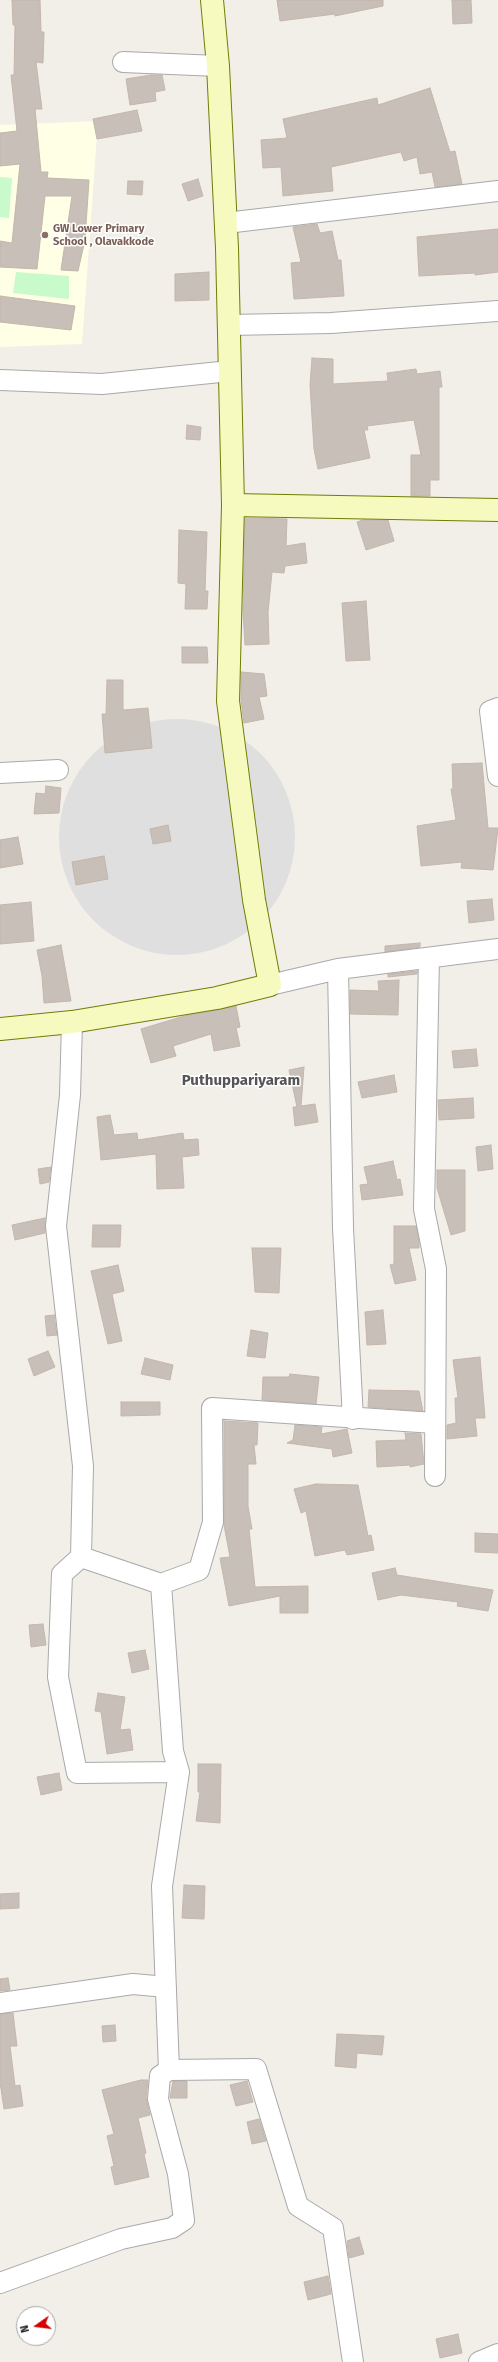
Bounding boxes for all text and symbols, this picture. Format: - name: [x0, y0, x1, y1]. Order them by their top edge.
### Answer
- place label: GW Lower Primary School , Olavakkode: [53, 222, 154, 248]
- marker: GW Lower Primary School , Olavakkode: [40, 230, 50, 240]
- district label: Puthuppariyaram: [182, 1072, 300, 1090]
- north arrow: [16, 2306, 56, 2346]
- text: N: [18, 2324, 32, 2334]

